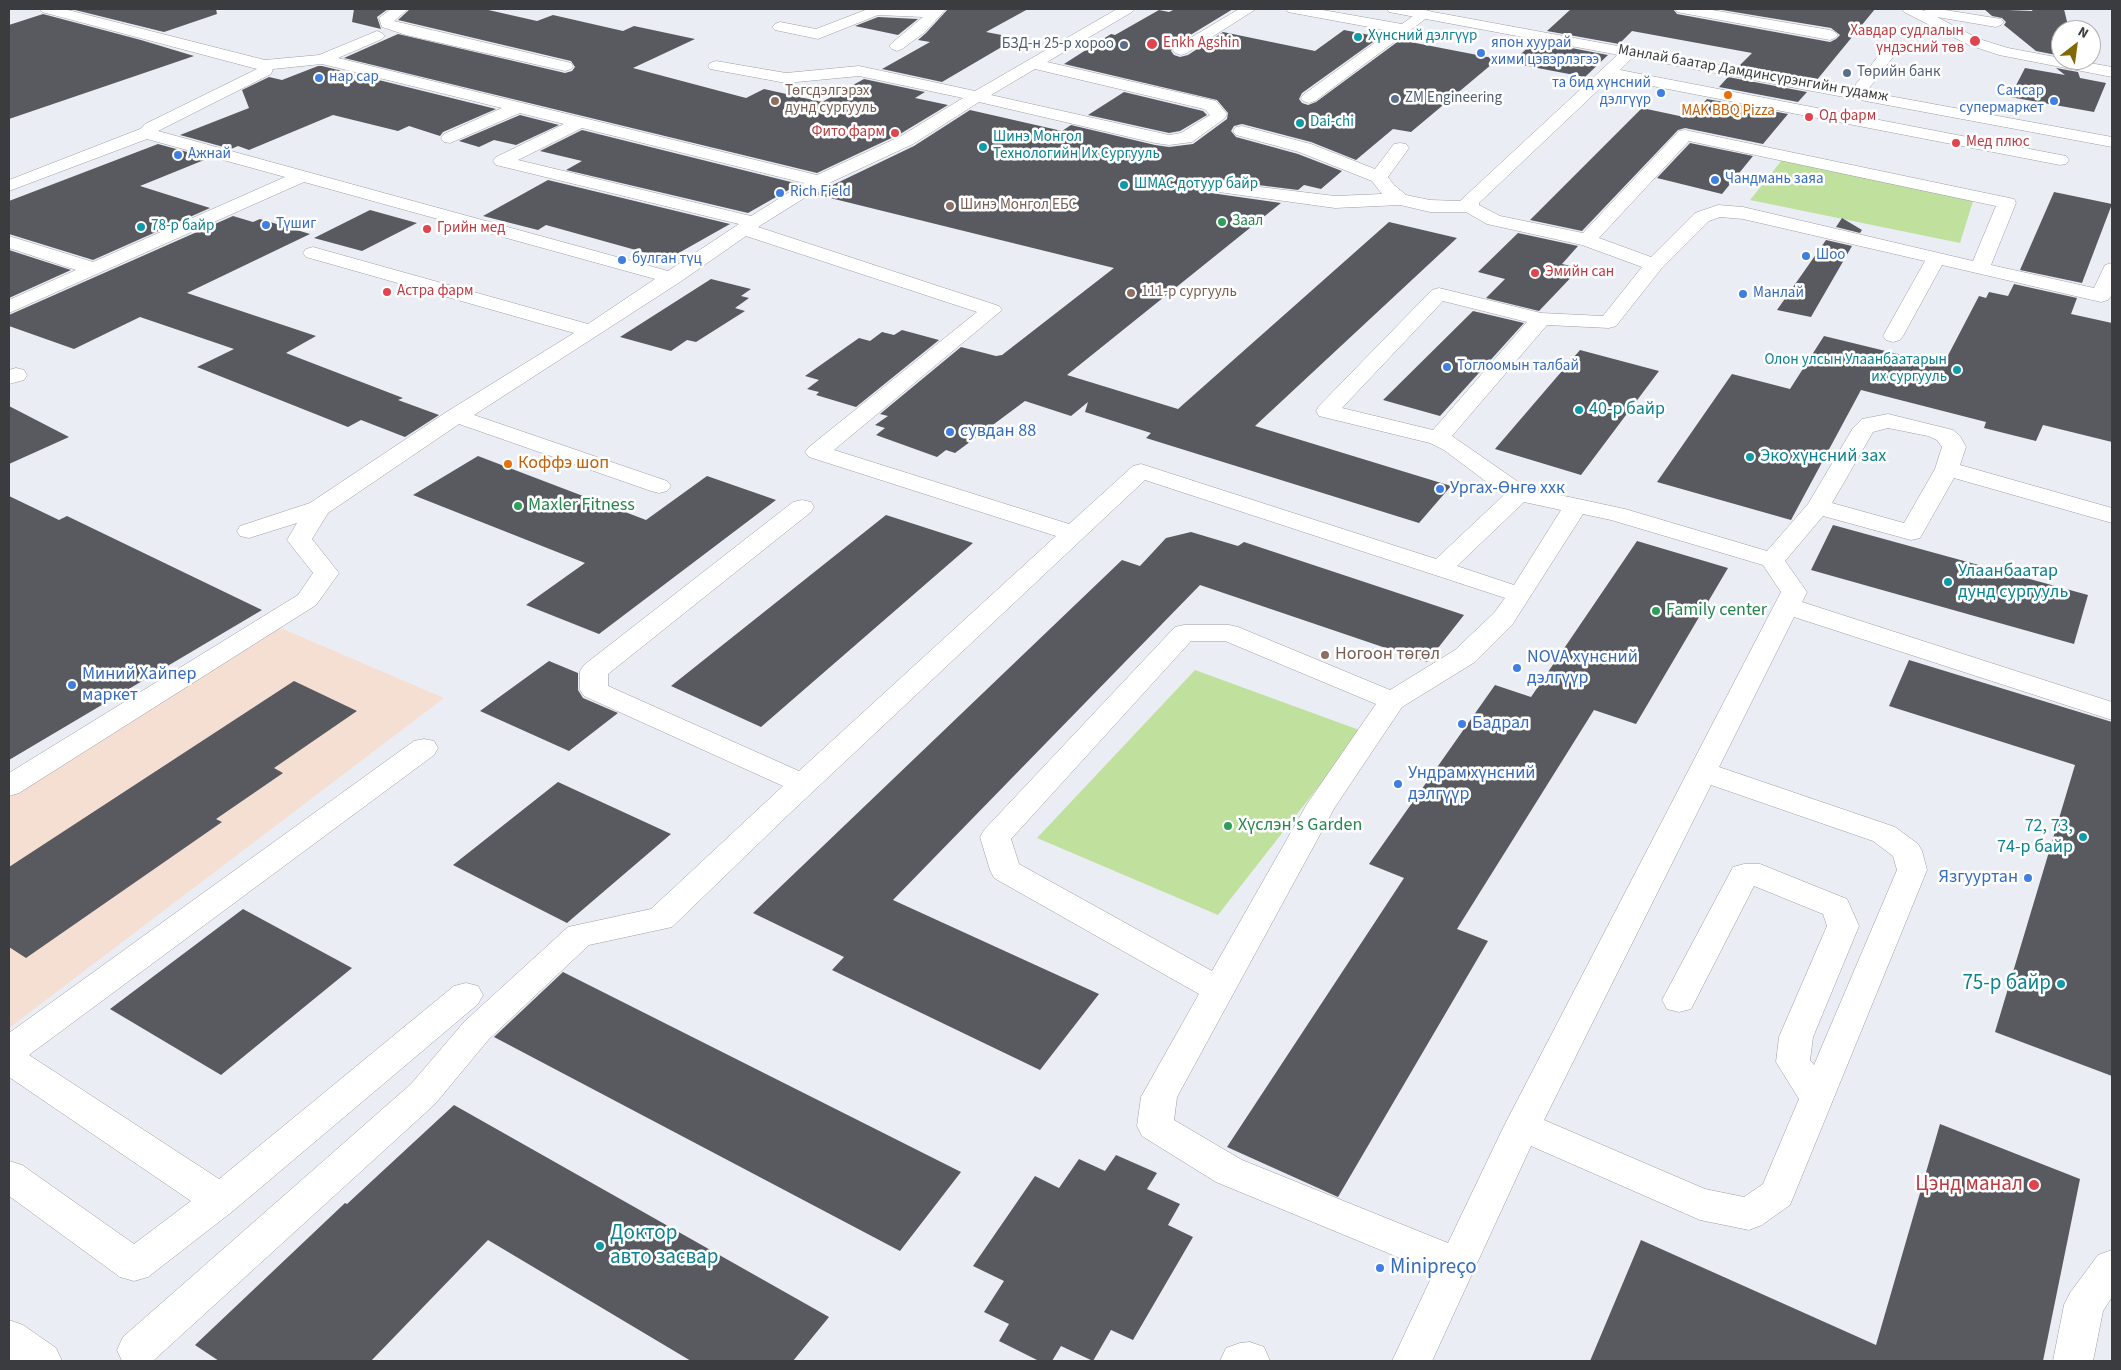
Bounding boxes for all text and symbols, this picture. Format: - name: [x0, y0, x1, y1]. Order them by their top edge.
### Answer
- north arrow: [2051, 20, 2101, 70]
- text: N: [2074, 22, 2092, 44]
- place label: Хавдар судлалын үндэсний төв: [1850, 23, 1964, 58]
- place label: Хүнсний дэлгүүр: [1368, 28, 1477, 46]
- marker: Хүнсний дэлгүүр: [1352, 31, 1364, 43]
- marker: Хавдар судлалын үндэсний төв: [1968, 34, 1982, 48]
- place label: Enkh Agshin: [1163, 35, 1240, 53]
- place label: япон хуурай хими цэвэрлэгээ: [1491, 35, 1599, 70]
- place label: БЗД-н 25-р хороо: [1002, 36, 1114, 54]
- marker: Enkh Agshin: [1145, 37, 1159, 51]
- marker: БЗД-н 25-р хороо: [1118, 39, 1130, 51]
- street label: Манлай баатар Дамдинсүрэнгийн гудамж: [1617, 41, 1889, 107]
- marker: япон хуурай хими цэвэрлэгээ: [1475, 47, 1487, 59]
- place label: Төрийн банк: [1857, 64, 1940, 82]
- marker: Төрийн банк: [1841, 67, 1853, 79]
- place label: нар сар: [329, 69, 379, 87]
- marker: нар сар: [313, 72, 325, 84]
- place label: та бид хүнсний дэлгүүр: [1552, 75, 1651, 110]
- place label: Төгсдэлгэрэх дунд сургууль: [785, 83, 877, 118]
- place label: Сансар супермаркет: [1959, 83, 2044, 118]
- marker: та бид хүнсний дэлгүүр: [1655, 87, 1667, 99]
- marker: MAK BBQ Pizza: [1722, 89, 1734, 101]
- place label: ZM Engineering: [1405, 90, 1502, 108]
- marker: ZM Engineering: [1389, 93, 1401, 105]
- marker: Төгсдэлгэрэх дунд сургууль: [769, 95, 781, 107]
- marker: Сансар супермаркет: [2048, 95, 2060, 107]
- place label: MAK BBQ Pizza: [1681, 103, 1775, 121]
- place label: Од фарм: [1819, 108, 1876, 126]
- marker: Од фарм: [1803, 111, 1815, 123]
- place label: Dai-chi: [1310, 114, 1354, 132]
- marker: Dai-chi: [1294, 117, 1306, 129]
- place label: Фито фарм: [812, 124, 885, 142]
- marker: Фито фарм: [889, 127, 901, 139]
- place label: Шинэ Монгол Технологийн Их Сургууль: [993, 129, 1160, 164]
- place label: Мед плюс: [1966, 134, 2030, 152]
- marker: Мед плюс: [1950, 137, 1962, 149]
- marker: Шинэ Монгол Технологийн Их Сургууль: [977, 141, 989, 153]
- place label: Ажнай: [188, 146, 231, 164]
- marker: Ажнай: [172, 149, 184, 161]
- place label: Чандмань заяа: [1725, 171, 1823, 189]
- marker: Чандмань заяа: [1709, 174, 1721, 186]
- place label: ШМАС дотуур байр: [1134, 176, 1258, 194]
- marker: ШМАС дотуур байр: [1118, 179, 1130, 191]
- place label: Rich Field: [790, 184, 851, 202]
- marker: Rich Field: [774, 187, 786, 199]
- place label: Шинэ Монгол ЕБС: [960, 197, 1077, 215]
- marker: Шинэ Монгол ЕБС: [944, 200, 956, 212]
- place label: Заал: [1232, 213, 1263, 231]
- place label: Түшиг: [276, 216, 316, 234]
- marker: Заал: [1216, 216, 1228, 228]
- place label: 78-р байр: [151, 218, 214, 236]
- marker: Түшиг: [260, 219, 272, 231]
- place label: Грийн мед: [437, 220, 505, 238]
- marker: 78-р байр: [135, 221, 147, 233]
- marker: Грийн мед: [421, 223, 433, 235]
- place label: Шоо: [1816, 247, 1845, 265]
- marker: Шоо: [1800, 250, 1812, 262]
- place label: булган түц: [632, 251, 702, 269]
- marker: булган түц: [616, 254, 628, 266]
- place label: Эмийн сан: [1545, 264, 1614, 282]
- marker: Эмийн сан: [1529, 267, 1541, 279]
- place label: Астра фарм: [397, 283, 474, 301]
- place label: 111-р сургууль: [1141, 284, 1237, 302]
- place label: Манлай: [1753, 285, 1804, 303]
- marker: Астра фарм: [381, 286, 393, 298]
- marker: 111-р сургууль: [1125, 287, 1137, 299]
- marker: Манлай: [1737, 288, 1749, 300]
- place label: Олон улсын Улаанбаатарын их сургууль: [1764, 352, 1947, 387]
- place label: Тоглоомын талбай: [1457, 358, 1579, 376]
- marker: Тоглоомын талбай: [1441, 361, 1453, 373]
- marker: Олон улсын Улаанбаатарын их сургууль: [1951, 364, 1963, 376]
- place label: 40-р байр: [1589, 399, 1665, 421]
- marker: 40-р байр: [1573, 404, 1585, 416]
- place label: сувдан 88: [960, 421, 1036, 443]
- marker: сувдан 88: [944, 426, 956, 438]
- place label: Эко хүнсний зах: [1760, 446, 1886, 468]
- marker: Эко хүнсний зах: [1744, 451, 1756, 463]
- place label: Коффэ шоп: [518, 453, 609, 475]
- marker: Коффэ шоп: [502, 458, 514, 470]
- place label: Ургах-Өнгө ххк: [1450, 478, 1565, 500]
- marker: Ургах-Өнгө ххк: [1434, 483, 1446, 495]
- place label: Maxler Fitness: [528, 495, 635, 517]
- marker: Maxler Fitness: [512, 500, 524, 512]
- place label: Улаанбаатар дунд сургууль: [1958, 561, 2068, 604]
- marker: Улаанбаатар дунд сургууль: [1942, 576, 1954, 588]
- place label: Family center: [1666, 600, 1767, 622]
- marker: Family center: [1650, 605, 1662, 617]
- place label: Ногоон төгөл: [1335, 644, 1440, 666]
- place label: NOVA хүнсний дэлгүүр: [1527, 647, 1638, 690]
- marker: Ногоон төгөл: [1319, 649, 1331, 661]
- marker: NOVA хүнсний дэлгүүр: [1511, 662, 1523, 674]
- place label: Миний Хайпер маркет: [82, 664, 196, 706]
- marker: Миний Хайпер маркет: [66, 679, 78, 691]
- place label: Бадрал: [1472, 713, 1530, 735]
- marker: Бадрал: [1456, 718, 1468, 730]
- place label: Ундрам хүнсний дэлгүүр: [1408, 763, 1536, 806]
- marker: Ундрам хүнсний дэлгүүр: [1392, 778, 1404, 790]
- place label: Хүслэн's Garden: [1238, 815, 1362, 837]
- place label: 72, 73, 74-р байр: [1997, 816, 2073, 859]
- marker: Хүслэн's Garden: [1222, 820, 1234, 832]
- marker: 72, 73, 74-р байр: [2077, 831, 2089, 843]
- place label: Язгууртан: [1939, 867, 2018, 889]
- marker: Язгууртан: [2022, 872, 2034, 884]
- place label: 75-р байр: [1962, 971, 2051, 997]
- marker: 75-р байр: [2055, 978, 2067, 990]
- place label: Цэнд манал: [1915, 1172, 2023, 1198]
- marker: Цэнд манал: [2027, 1178, 2041, 1192]
- place label: Доктор авто засвар: [610, 1221, 718, 1271]
- marker: Доктор авто засвар: [594, 1240, 606, 1252]
- place label: Minipreço: [1390, 1255, 1477, 1281]
- marker: Minipreço: [1374, 1262, 1386, 1274]

